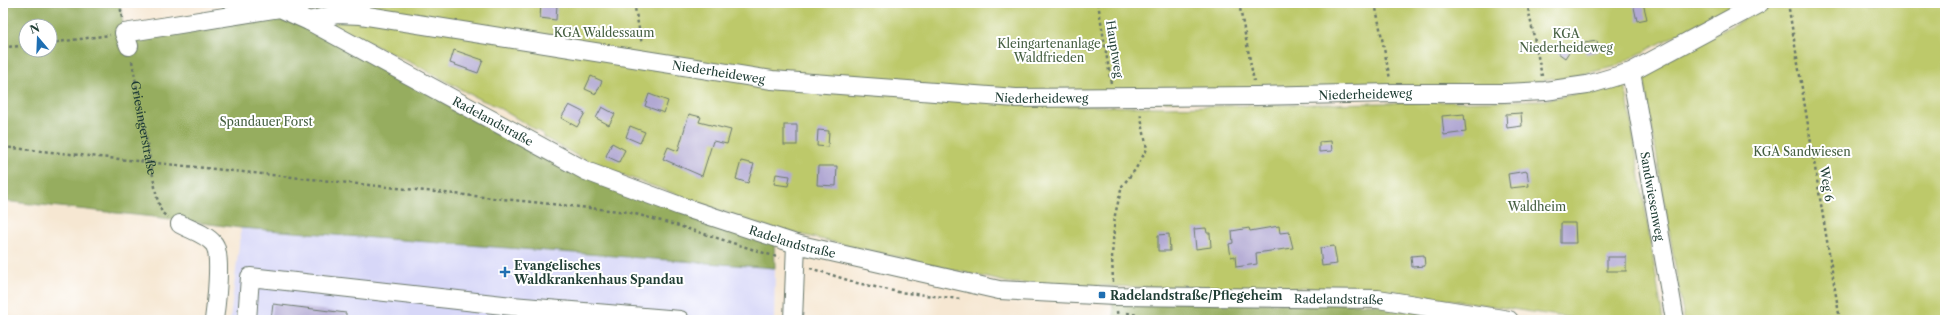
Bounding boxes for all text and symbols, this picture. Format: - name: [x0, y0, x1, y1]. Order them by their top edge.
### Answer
- north arrow: [18, 18, 58, 58]
- street label: Hauptweg: [1103, 19, 1127, 80]
- text: N: [28, 20, 42, 37]
- park label: KGA Waldessaum: [554, 25, 654, 40]
- park label: KGA Niederheideweg: [1519, 26, 1614, 55]
- park label: Kleingartenanlage Waldfrieden: [997, 36, 1101, 65]
- street label: Niederheideweg: [671, 57, 767, 86]
- street label: Griesingerstraße: [128, 80, 160, 176]
- street label: Niederheideweg: [1318, 86, 1413, 102]
- street label: Niederheideweg: [994, 89, 1089, 106]
- street label: Radelandstraße: [450, 93, 536, 149]
- park label: Spandauer Forst: [219, 114, 313, 129]
- park label: KGA Sandwiesen: [1753, 144, 1851, 159]
- street label: Sandwiesenweg: [1638, 150, 1668, 243]
- street label: Weg 6: [1817, 164, 1837, 203]
- park label: Waldheim: [1507, 199, 1566, 214]
- street label: Radelandstraße: [747, 222, 838, 260]
- place label: Evangelisches Waldkrankenhaus Spandau: [513, 258, 684, 287]
- marker: Evangelisches Waldkrankenhaus Spandau: [499, 266, 511, 278]
- place label: Radelandstraße/Pflegeheim: [1110, 288, 1282, 303]
- marker: Radelandstraße/Pflegeheim: [1097, 290, 1107, 300]
- street label: Radelandstraße: [1294, 291, 1385, 307]

